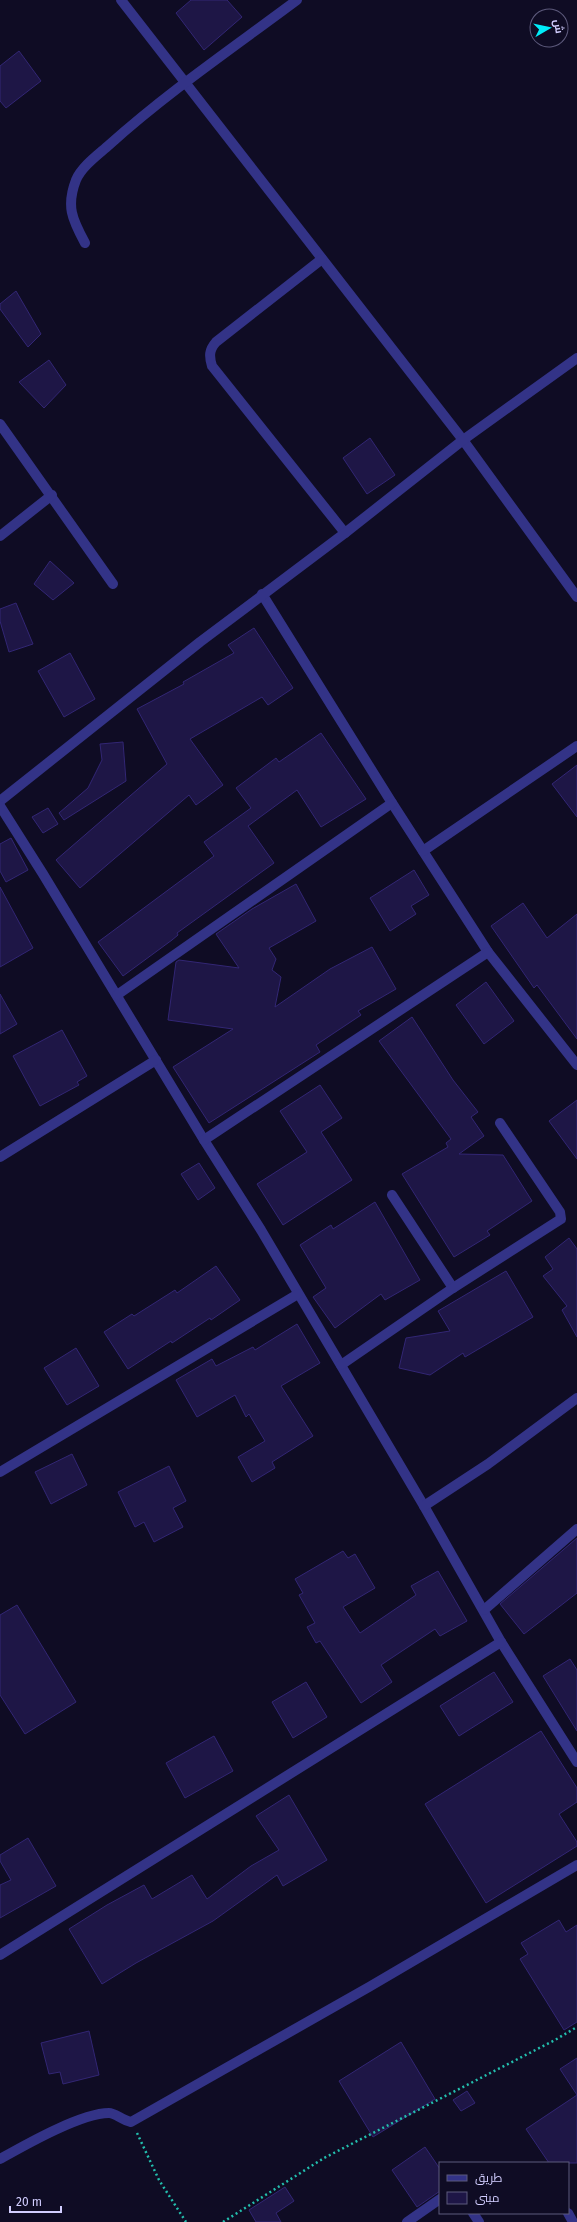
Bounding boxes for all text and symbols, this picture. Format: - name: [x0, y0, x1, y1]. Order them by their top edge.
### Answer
- north arrow: [529, 8, 569, 48]
- text: ش: [551, 19, 566, 35]
- legend: [439, 2162, 569, 2214]
- text: طريق: [475, 2171, 503, 2185]
- scale bar: [10, 2188, 61, 2214]
- text: مبنى: [475, 2191, 500, 2205]
- text: 20 m: [16, 2195, 42, 2209]

